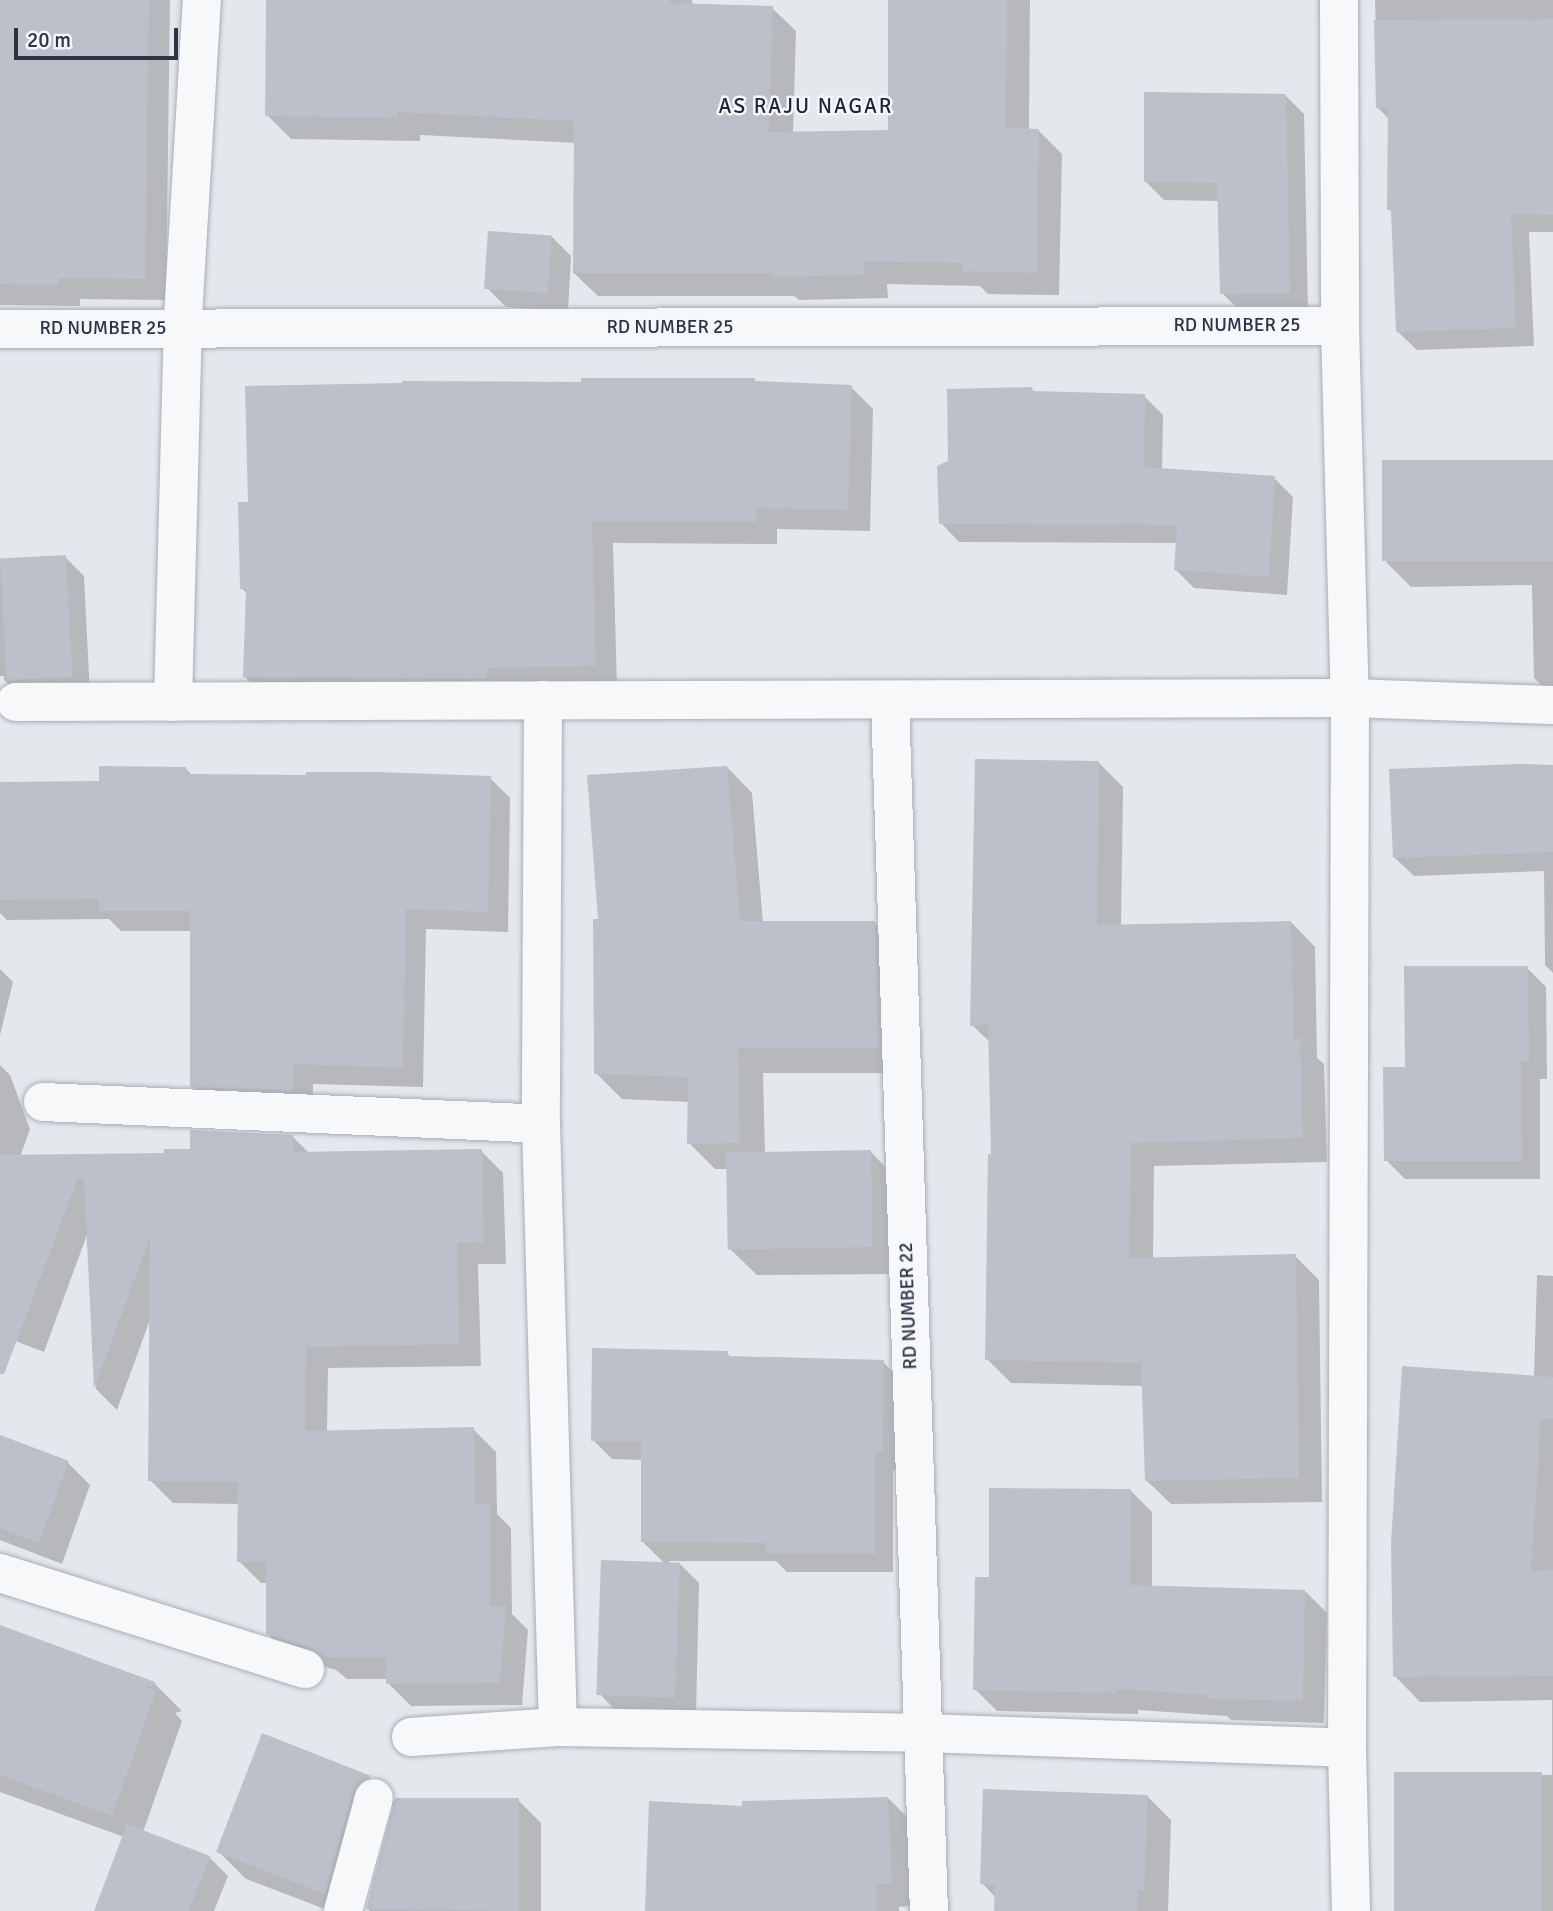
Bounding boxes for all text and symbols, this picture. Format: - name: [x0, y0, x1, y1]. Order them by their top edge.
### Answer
- scale bar: [18, 14, 182, 58]
- text: 20 m: [27, 27, 71, 53]
- district label: AS RAJU NAGAR: [720, 93, 892, 119]
- street label: RD NUMBER 25: [1173, 315, 1301, 337]
- street label: RD NUMBER 25: [606, 317, 734, 339]
- street label: RD NUMBER 25: [39, 318, 167, 340]
- street label: RD NUMBER 22: [895, 1242, 923, 1370]

